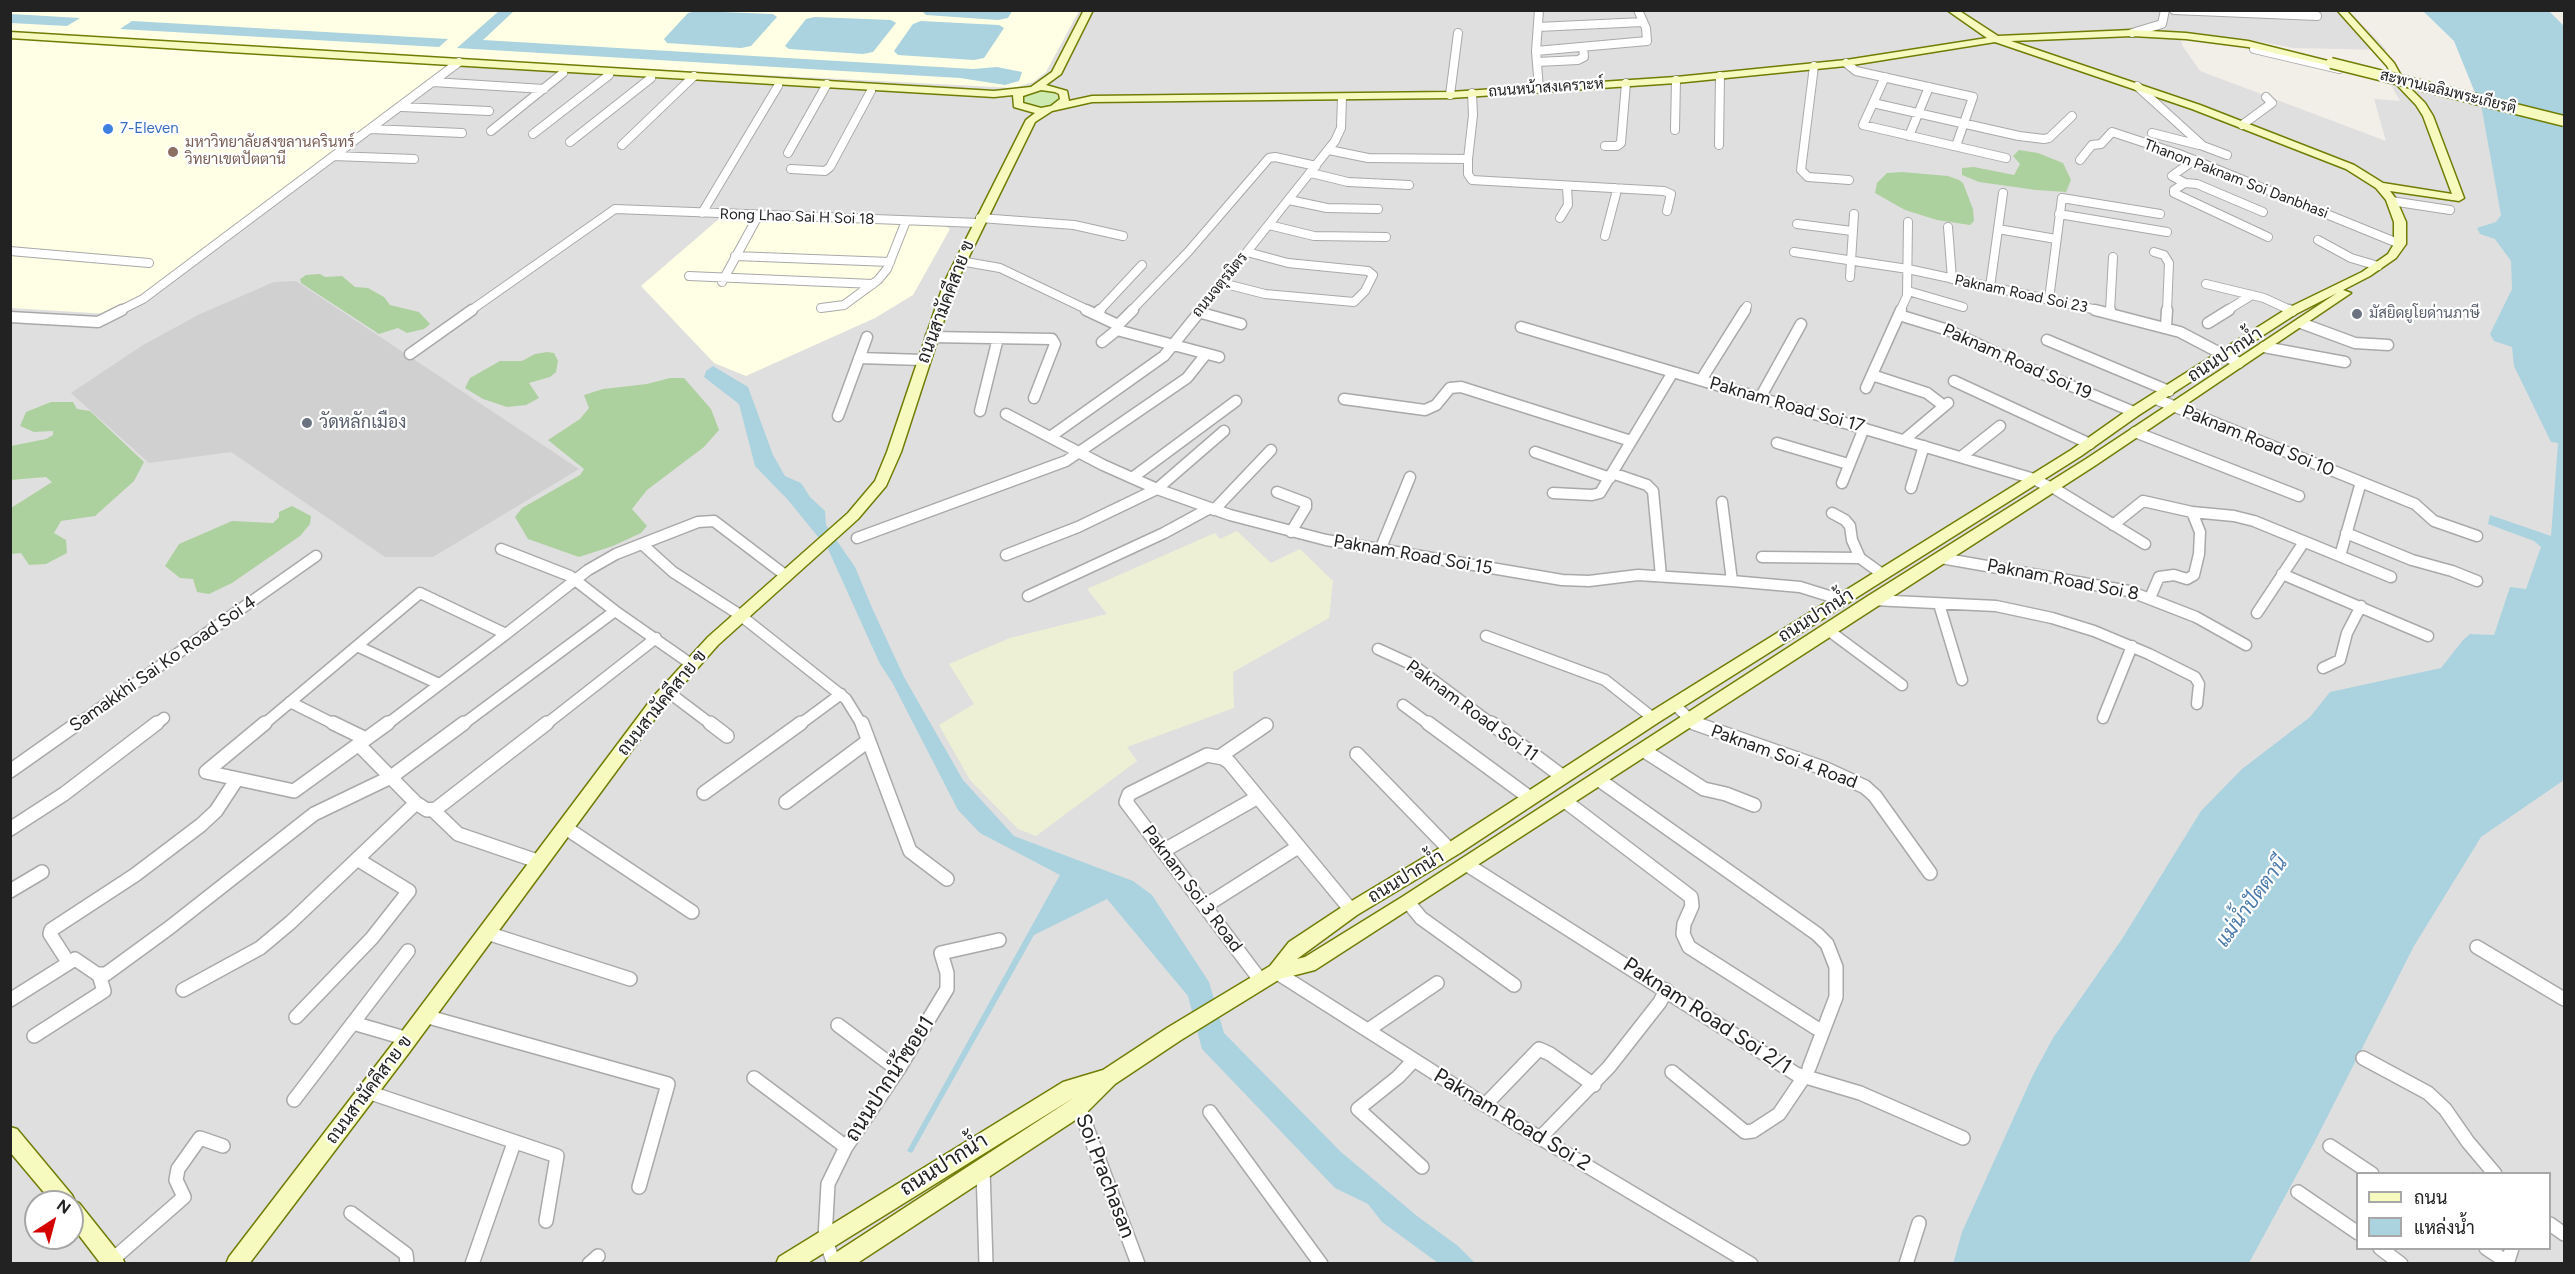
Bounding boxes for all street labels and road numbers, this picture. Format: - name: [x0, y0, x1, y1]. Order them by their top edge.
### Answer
- street label: สะพานเฉลิมพระเกียรติ: [2378, 66, 2518, 118]
- street label: ถนนหน้าสงเคราะห์: [1488, 75, 1604, 101]
- street label: Thanon Paknam Soi Danbhasi: [2141, 135, 2331, 223]
- street label: Rong Lhao Sai H Soi 18: [719, 205, 875, 229]
- street label: ถนนสามัคคีสาย ข: [913, 237, 979, 367]
- street label: ถนนจตุรมิตร: [1188, 249, 1252, 321]
- street label: Paknam Road Soi 23: [1953, 271, 2089, 317]
- street label: Paknam Road Soi 19: [1939, 319, 2095, 405]
- street label: ถนนปากน้ำ: [2184, 323, 2266, 387]
- street label: Paknam Road Soi 17: [1707, 373, 1867, 437]
- street label: Paknam Road Soi 10: [2179, 401, 2337, 481]
- street label: Paknam Road Soi 15: [1332, 530, 1494, 580]
- street label: Paknam Road Soi 8: [1985, 555, 2141, 605]
- street label: ถนนปากน้ำ: [1774, 584, 1858, 648]
- street label: Samakkhi Sai Ko Road Soi 4: [66, 591, 260, 737]
- street label: ถนนสามัคคีสาย ข: [613, 646, 711, 760]
- street label: Paknam Road Soi 11: [1402, 656, 1542, 766]
- street label: Paknam Soi 4 Road: [1708, 720, 1860, 794]
- street label: Paknam Soi 3 Road: [1137, 821, 1247, 957]
- street label: ถนนปากน้ำ: [1364, 846, 1448, 908]
- street label: Paknam Road Soi 2/1: [1618, 952, 1796, 1080]
- street label: ถนนปากนำ้ซอย1: [840, 1012, 940, 1146]
- street label: ถนนสามัคคีสาย ข: [321, 1032, 417, 1148]
- street label: Paknam Road Soi 2: [1429, 1063, 1595, 1177]
- street label: Soi Prachasan: [1070, 1110, 1140, 1242]
- street label: ถนนปากน้ำ: [896, 1128, 992, 1202]

